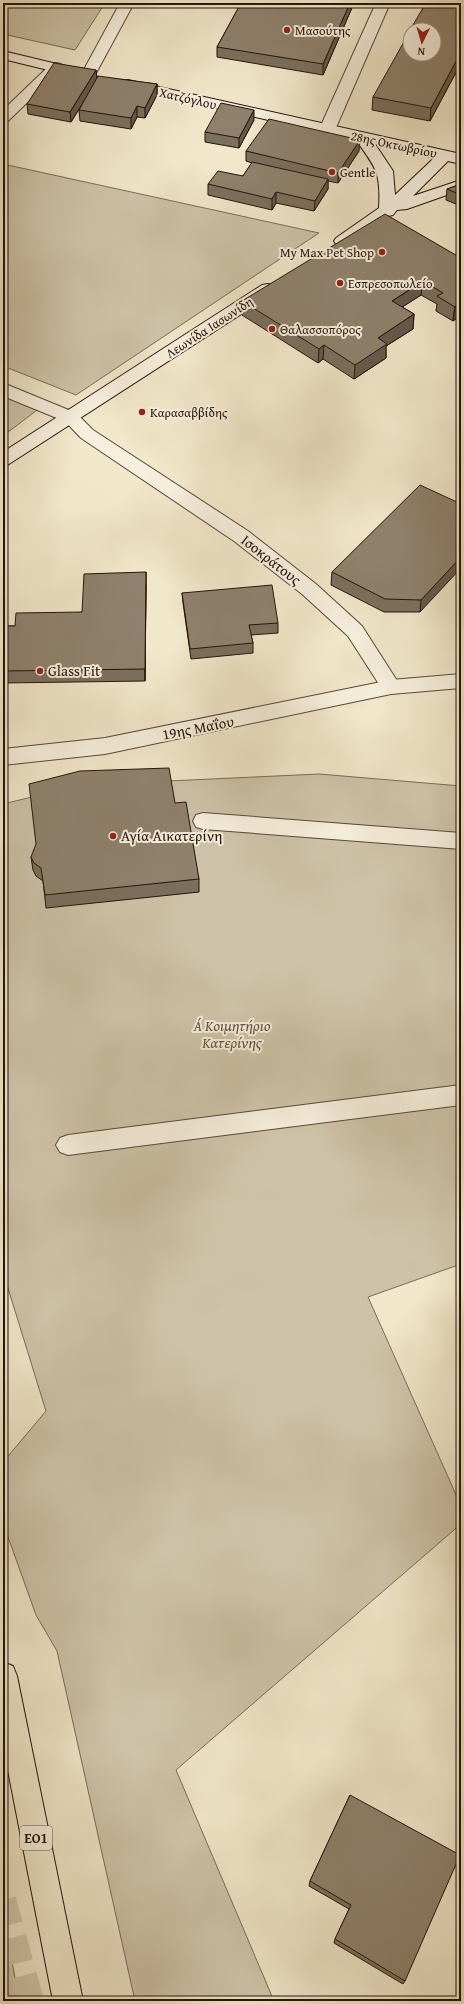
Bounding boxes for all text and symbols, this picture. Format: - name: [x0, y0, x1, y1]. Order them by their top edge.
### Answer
- place label: Μασούτης: [295, 21, 351, 40]
- north arrow: [402, 22, 442, 62]
- marker: Μασούτης: [282, 25, 292, 35]
- text: N: [416, 44, 425, 60]
- street label: Χατζόγλου: [157, 83, 219, 114]
- street label: 28ης Οκτωβρίου: [349, 126, 439, 163]
- place label: Gentle: [340, 163, 375, 182]
- marker: Gentle: [327, 167, 337, 177]
- place label: My Max Pet Shop: [280, 243, 374, 262]
- marker: My Max Pet Shop: [377, 247, 387, 257]
- place label: Εσπρεσοπωλείο: [348, 274, 433, 293]
- marker: Εσπρεσοπωλείο: [335, 278, 345, 288]
- street label: Λεωνίδα Ιασωνίδη: [162, 292, 257, 363]
- place label: Θαλασσοπόρος: [280, 320, 361, 339]
- marker: Θαλασσοπόρος: [267, 324, 277, 334]
- place label: Καρασαββίδης: [150, 403, 228, 422]
- marker: Καρασαββίδης: [137, 407, 147, 417]
- street label: Ισοκράτους: [237, 529, 306, 590]
- place label: Glass Fit: [48, 660, 101, 681]
- marker: Glass Fit: [35, 666, 45, 676]
- street label: 19ης Μαΐου: [160, 710, 236, 745]
- place label: Αγία Αικατερίνη: [121, 825, 222, 846]
- marker: Αγία Αικατερίνη: [108, 831, 118, 841]
- park label: Α΄ Κοιμητήριο Κατερίνης: [193, 1015, 271, 1053]
- road number: ΕΟ1: [20, 1826, 52, 1850]

